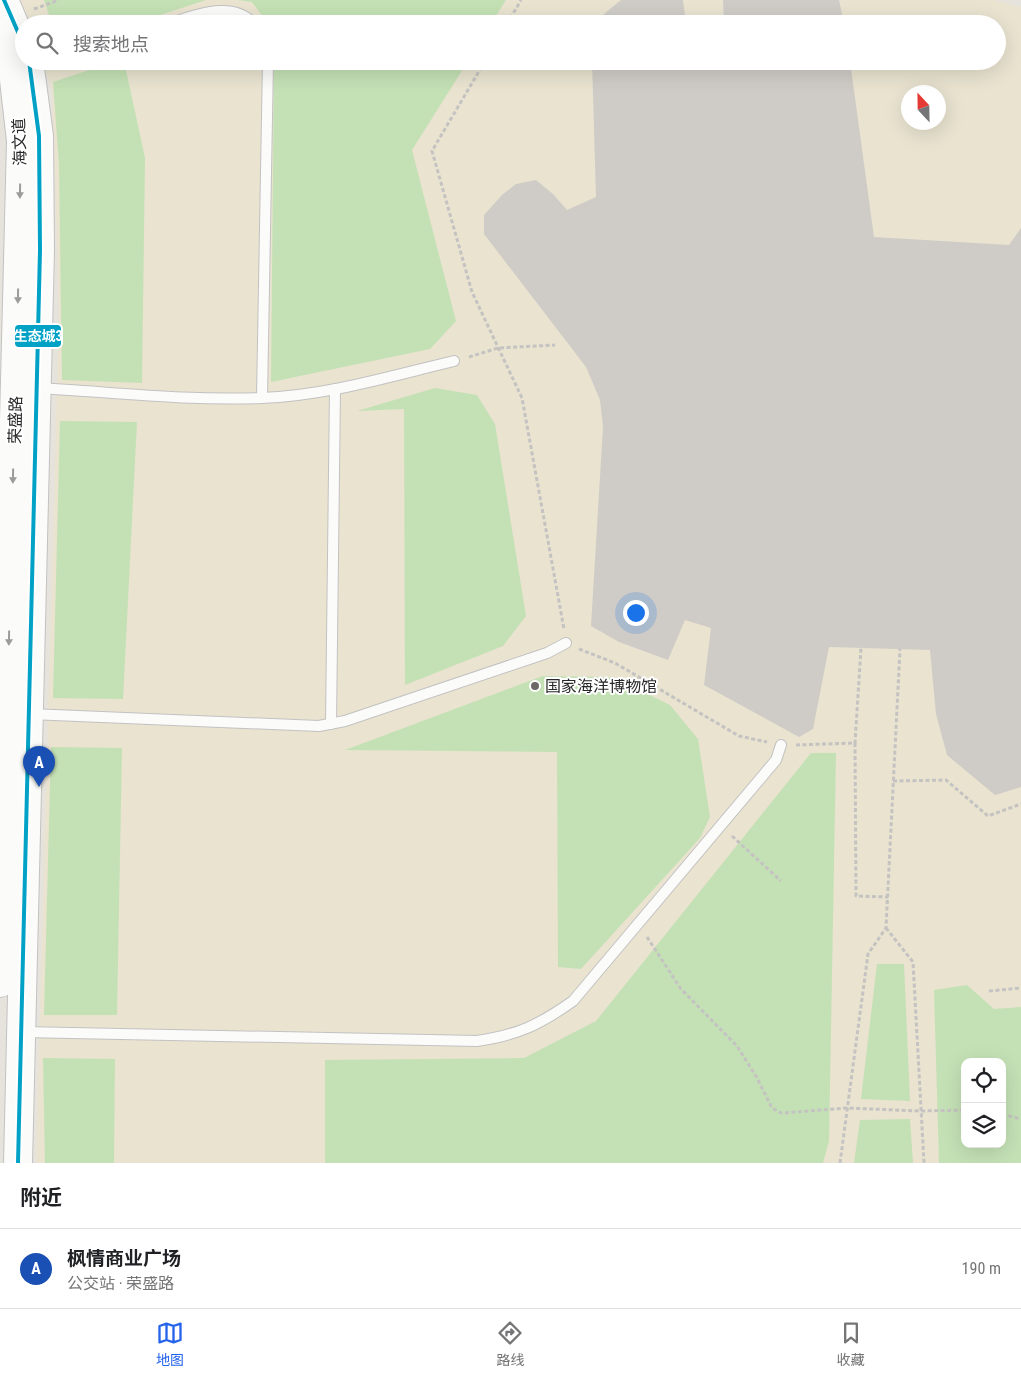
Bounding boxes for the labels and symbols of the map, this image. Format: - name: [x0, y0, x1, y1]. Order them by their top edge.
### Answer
- north arrow: [901, 85, 946, 130]
- street label: 海文道: [9, 118, 30, 166]
- one-way arrow: [16, 183, 24, 199]
- one-way arrow: [14, 288, 22, 304]
- line badge: 生态城3: [14, 324, 62, 348]
- text: 生态城3: [13, 328, 63, 344]
- street label: 荣盛路: [6, 396, 25, 444]
- one-way arrow: [9, 468, 17, 484]
- your location: [623, 600, 649, 626]
- one-way arrow: [5, 630, 13, 646]
- place label: 国家海洋博物馆: [545, 677, 657, 696]
- marker: 国家海洋博物馆: [529, 680, 541, 692]
- pin: A: [23, 746, 55, 787]

